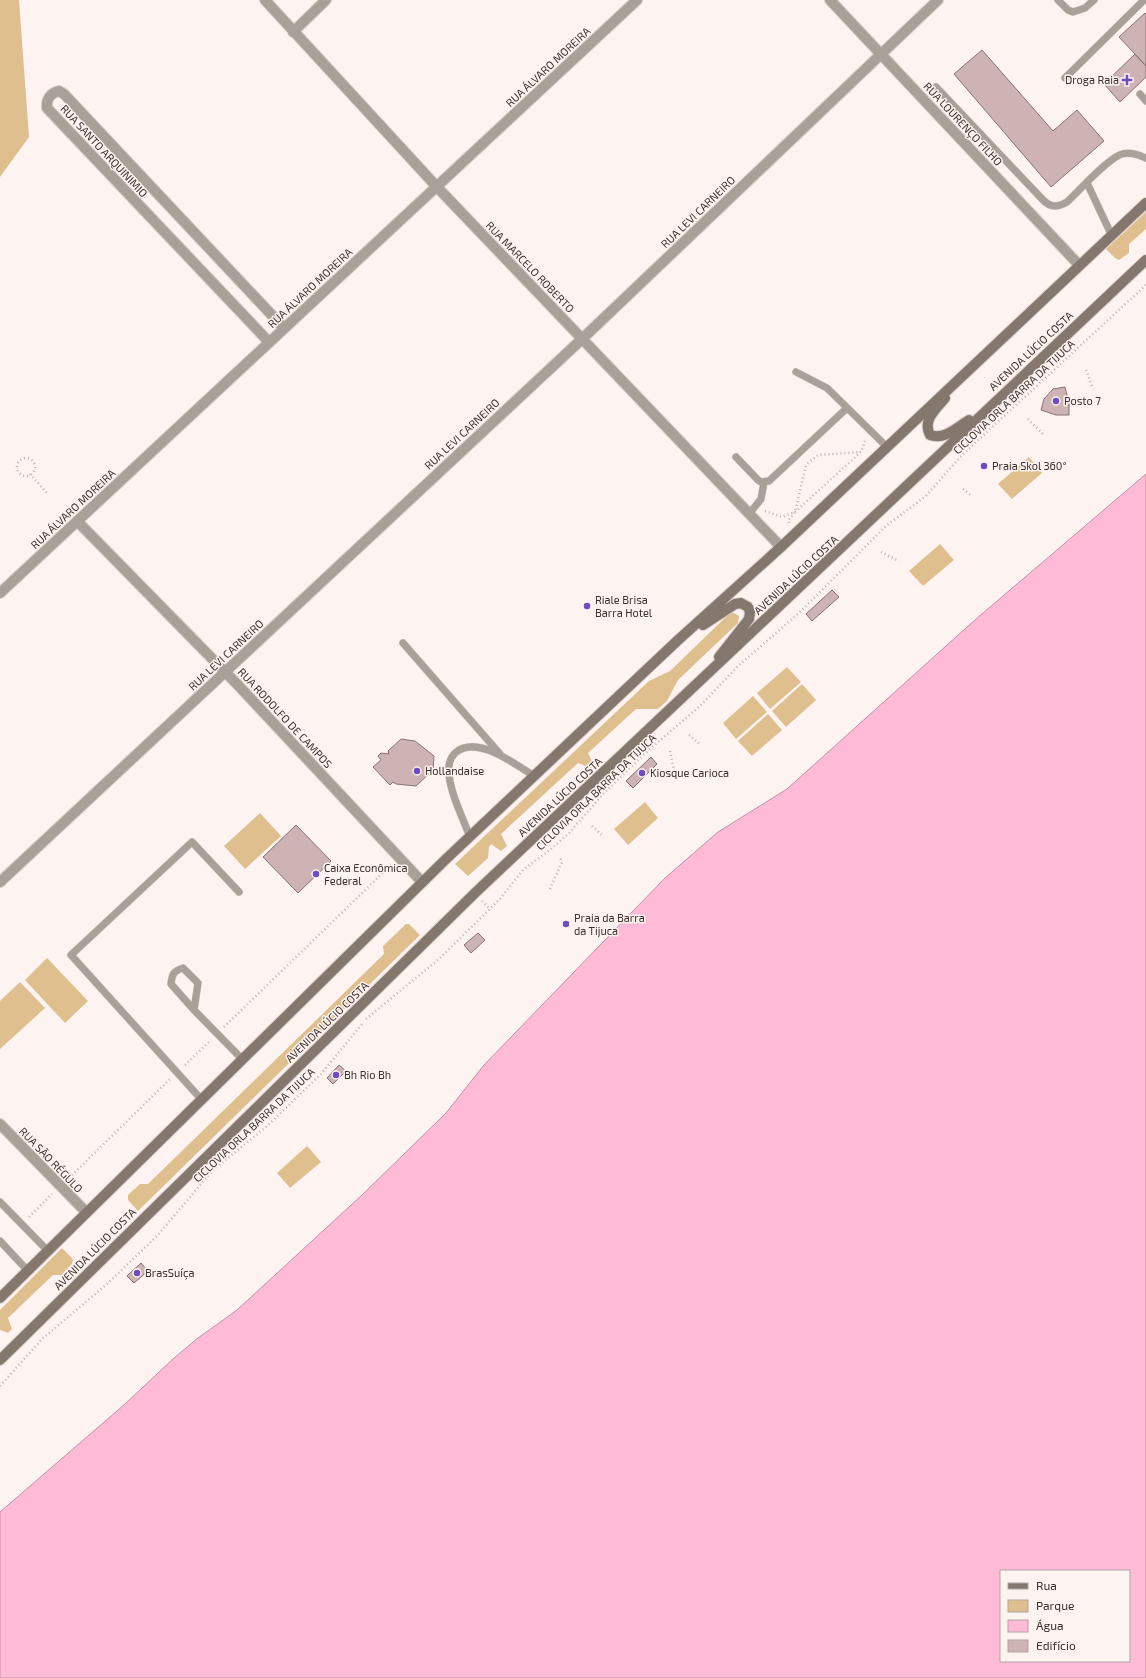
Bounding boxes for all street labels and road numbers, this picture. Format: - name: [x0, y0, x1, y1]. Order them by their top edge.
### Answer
- street label: RUA ÁLVARO MOREIRA: [503, 24, 593, 109]
- street label: RUA LOURENÇO FILHO: [921, 79, 1005, 169]
- street label: RUA SANTO ARQUINIMIO: [57, 102, 151, 200]
- street label: RUA LEVI CARNEIRO: [658, 173, 737, 250]
- street label: RUA MARCELO ROBERTO: [483, 218, 577, 315]
- street label: RUA ÁLVARO MOREIRA: [265, 245, 355, 330]
- street label: AVENIDA LÚCIO COSTA: [986, 308, 1076, 393]
- street label: CICLOVIA ORLA BARRA DA TIJUCA: [950, 337, 1077, 456]
- street label: RUA LEVI CARNEIRO: [421, 396, 502, 472]
- street label: RUA ÁLVARO MOREIRA: [28, 466, 118, 551]
- street label: AVENIDA LÚCIO COSTA: [751, 532, 841, 617]
- street label: RUA LEVI CARNEIRO: [185, 617, 266, 693]
- street label: RUA RODOLFO DE CAMPOS: [236, 665, 335, 770]
- street label: CICLOVIA ORLA BARRA DA TIJUCA: [533, 731, 658, 852]
- street label: AVENIDA LÚCIO COSTA: [515, 754, 605, 839]
- street label: AVENIDA LÚCIO COSTA: [282, 979, 371, 1065]
- street label: CICLOVIA ORLA BARRA DA TIJUCA: [190, 1065, 317, 1184]
- street label: RUA SÃO RÉGULO: [17, 1124, 86, 1195]
- street label: AVENIDA LÚCIO COSTA: [51, 1205, 138, 1292]

